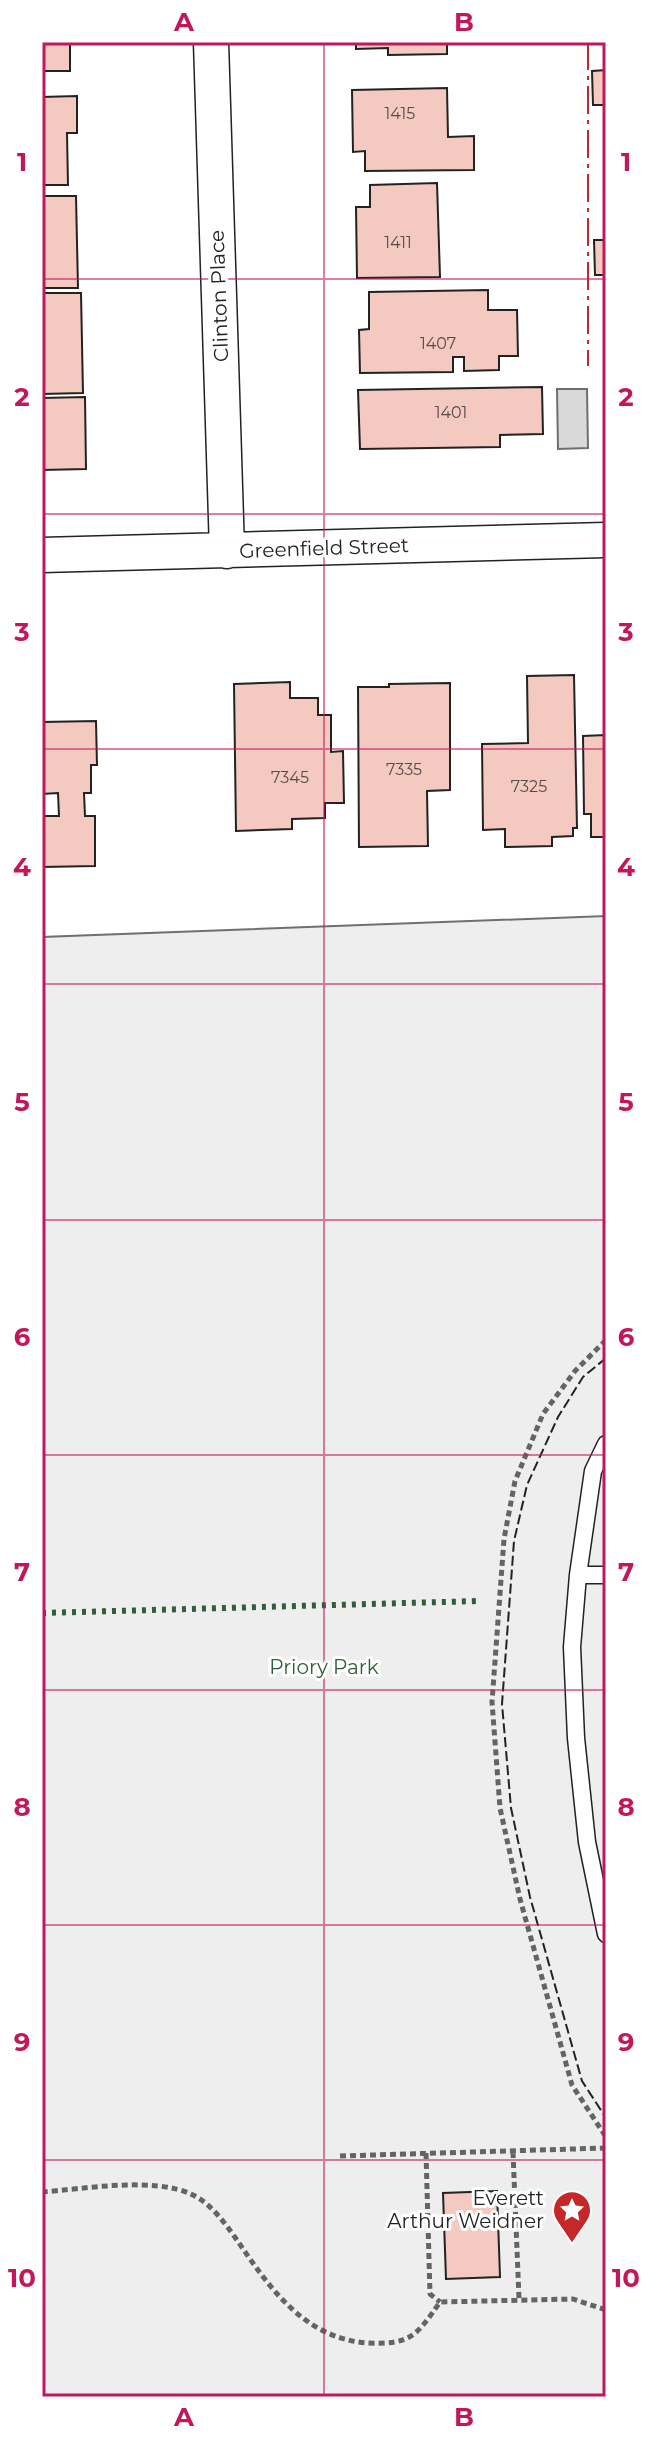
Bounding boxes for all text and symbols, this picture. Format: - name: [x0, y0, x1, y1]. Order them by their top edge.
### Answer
- text: A: [173, 6, 195, 38]
- text: B: [454, 6, 474, 38]
- house number: 1415: [385, 104, 415, 123]
- text: 1: [17, 146, 27, 178]
- text: 1: [621, 146, 631, 178]
- street label: Clinton Place: [205, 230, 233, 362]
- house number: 1411: [384, 233, 412, 252]
- house number: 1407: [420, 334, 456, 353]
- text: 2: [14, 381, 30, 413]
- text: 2: [618, 381, 634, 413]
- house number: 1401: [435, 403, 467, 422]
- street label: Greenfield Street: [239, 533, 409, 563]
- text: 3: [13, 616, 30, 648]
- text: 3: [617, 616, 634, 648]
- house number: 7335: [386, 760, 422, 779]
- house number: 7345: [271, 768, 309, 787]
- house number: 7325: [511, 777, 547, 796]
- text: 4: [13, 851, 31, 883]
- text: 4: [617, 851, 635, 883]
- text: 5: [14, 1086, 30, 1118]
- text: 5: [618, 1086, 634, 1118]
- text: 6: [14, 1321, 31, 1353]
- text: 6: [618, 1321, 635, 1353]
- text: 7: [14, 1556, 30, 1588]
- text: 7: [618, 1556, 634, 1588]
- park label: Priory Park: [269, 1655, 379, 1679]
- text: 8: [13, 1791, 31, 1823]
- text: 8: [617, 1791, 635, 1823]
- text: 9: [14, 2026, 30, 2058]
- text: 9: [618, 2026, 634, 2058]
- place label: Everett Arthur Weidner: [387, 2186, 544, 2233]
- place icon: Everett Arthur Weidner: [551, 2189, 593, 2244]
- text: 10: [8, 2262, 36, 2294]
- text: 10: [612, 2262, 640, 2294]
- text: A: [173, 2401, 195, 2433]
- text: B: [454, 2401, 474, 2433]

